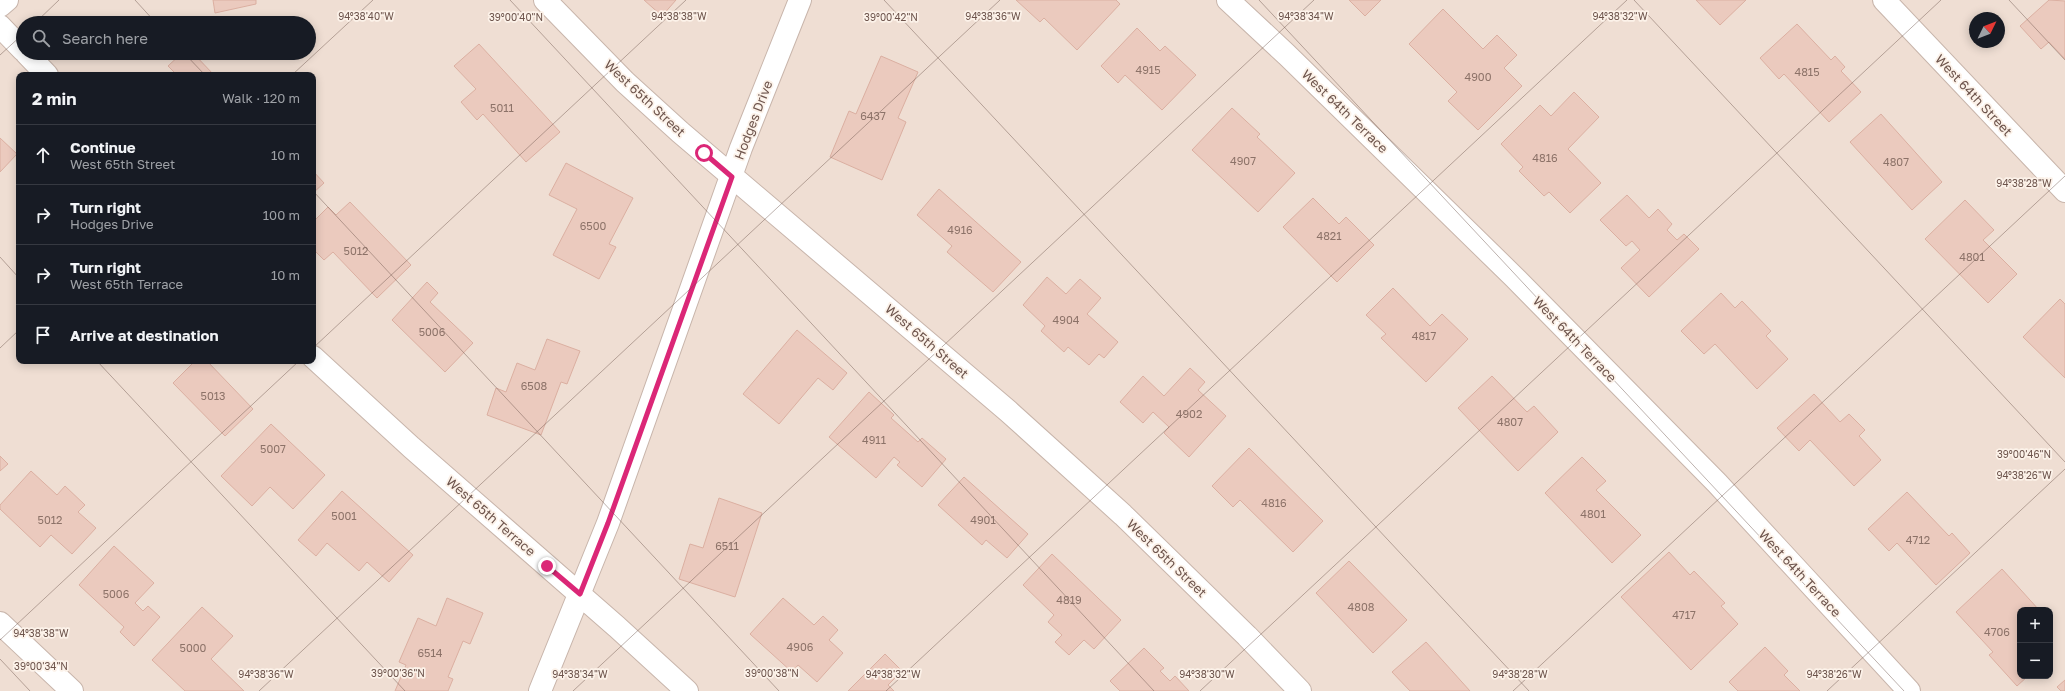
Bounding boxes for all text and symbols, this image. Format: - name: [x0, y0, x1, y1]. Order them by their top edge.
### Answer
- text: 94°38'40"W: [338, 10, 394, 22]
- text: 94°38'38"W: [651, 10, 707, 22]
- text: 94°38'36"W: [965, 10, 1021, 22]
- text: 94°38'34"W: [1278, 10, 1334, 22]
- text: 94°38'32"W: [1592, 10, 1648, 22]
- text: 39°00'40"N: [489, 11, 543, 23]
- text: 39°00'42"N: [864, 11, 918, 23]
- north arrow: [1969, 12, 2005, 48]
- search box: [16, 16, 316, 60]
- icon: search: [30, 27, 52, 49]
- text: Search here: [62, 29, 148, 47]
- street label: West 64th Street: [1932, 51, 2016, 139]
- street label: West 65th Street: [601, 56, 689, 140]
- house number: 4915: [1135, 63, 1161, 76]
- house number: 4815: [1794, 65, 1820, 78]
- street label: West 64th Terrace: [1299, 66, 1391, 156]
- house number: 4900: [1464, 70, 1492, 83]
- street label: Hodges Drive: [731, 78, 775, 162]
- text: 2 min: [32, 88, 76, 109]
- text: Walk · 120 m: [222, 90, 300, 106]
- house number: 5011: [490, 101, 514, 114]
- house number: 6437: [860, 109, 886, 122]
- text: Continue: [70, 138, 136, 156]
- icon: ahead: [32, 144, 54, 166]
- route start: [695, 144, 713, 162]
- text: 10 m: [271, 147, 300, 163]
- house number: 4816: [1532, 151, 1558, 164]
- house number: 4907: [1230, 154, 1256, 167]
- house number: 4807: [1883, 155, 1909, 168]
- text: West 65th Street: [70, 156, 175, 172]
- text: 94°38'28"W: [1996, 177, 2052, 189]
- text: Turn right: [70, 198, 141, 216]
- icon: right: [32, 204, 54, 226]
- text: 100 m: [263, 207, 300, 223]
- text: Hodges Drive: [70, 216, 154, 232]
- house number: 6500: [580, 219, 607, 232]
- house number: 4916: [947, 223, 973, 236]
- house number: 4821: [1316, 229, 1342, 242]
- house number: 5012: [344, 244, 368, 257]
- house number: 4801: [1959, 250, 1985, 263]
- text: Turn right: [70, 258, 141, 276]
- icon: right: [32, 264, 54, 286]
- text: 10 m: [271, 267, 300, 283]
- text: West 65th Terrace: [70, 276, 183, 292]
- street label: West 64th Terrace: [1530, 293, 1620, 385]
- street label: West 65th Street: [882, 300, 972, 382]
- house number: 4904: [1053, 313, 1080, 326]
- icon: arrive: [32, 324, 54, 346]
- house number: 5006: [419, 325, 446, 338]
- text: Arrive at destination: [70, 326, 219, 344]
- house number: 4817: [1412, 329, 1436, 342]
- house number: 6508: [521, 379, 548, 392]
- house number: 5013: [201, 389, 225, 402]
- house number: 4902: [1176, 407, 1202, 420]
- house number: 4807: [1497, 415, 1523, 428]
- house number: 4911: [862, 433, 886, 446]
- house number: 5007: [260, 442, 286, 455]
- text: 39°00'46"N: [1997, 448, 2051, 460]
- text: 94°38'26"W: [1996, 469, 2052, 481]
- street label: West 65th Terrace: [443, 473, 539, 559]
- house number: 4816: [1261, 496, 1287, 509]
- house number: 4801: [1580, 507, 1606, 520]
- house number: 5001: [331, 509, 357, 522]
- house number: 5012: [38, 513, 62, 526]
- house number: 4901: [970, 513, 996, 526]
- street label: West 65th Street: [1124, 516, 1210, 600]
- street label: West 64th Terrace: [1755, 526, 1845, 620]
- house number: 4712: [1906, 533, 1930, 546]
- house number: 6511: [715, 539, 739, 552]
- route end: [538, 557, 556, 575]
- house number: 5006: [103, 587, 130, 600]
- house number: 4819: [1056, 593, 1082, 606]
- house number: 4808: [1348, 600, 1375, 613]
- map controls: [2017, 607, 2053, 679]
- button: +: [2017, 607, 2053, 643]
- house number: 4717: [1672, 608, 1696, 621]
- house number: 4706: [1984, 625, 2010, 638]
- text: 94°38'38"W: [13, 627, 69, 639]
- house number: 4906: [787, 640, 814, 653]
- house number: 5000: [180, 641, 207, 654]
- button: −: [2017, 643, 2053, 679]
- house number: 6514: [417, 646, 443, 659]
- text: 39°00'34"N: [14, 660, 68, 672]
- text: 39°00'36"N: [371, 667, 425, 679]
- text: 39°00'38"N: [745, 667, 799, 679]
- text: 94°38'36"W: [238, 668, 294, 680]
- text: 94°38'34"W: [552, 668, 608, 680]
- text: 94°38'32"W: [865, 668, 921, 680]
- text: 94°38'30"W: [1179, 668, 1235, 680]
- text: 94°38'28"W: [1492, 668, 1548, 680]
- text: 94°38'26"W: [1806, 668, 1862, 680]

